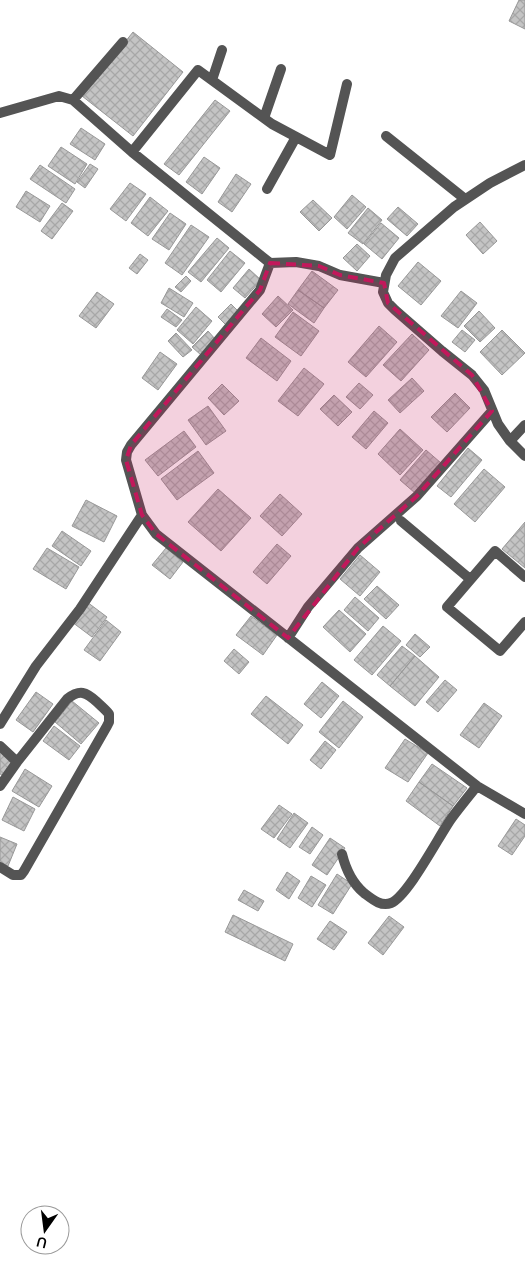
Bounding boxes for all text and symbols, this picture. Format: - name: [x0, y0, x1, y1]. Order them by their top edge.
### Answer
- north arrow: [20, 1205, 70, 1255]
- text: U: [35, 1233, 49, 1253]

